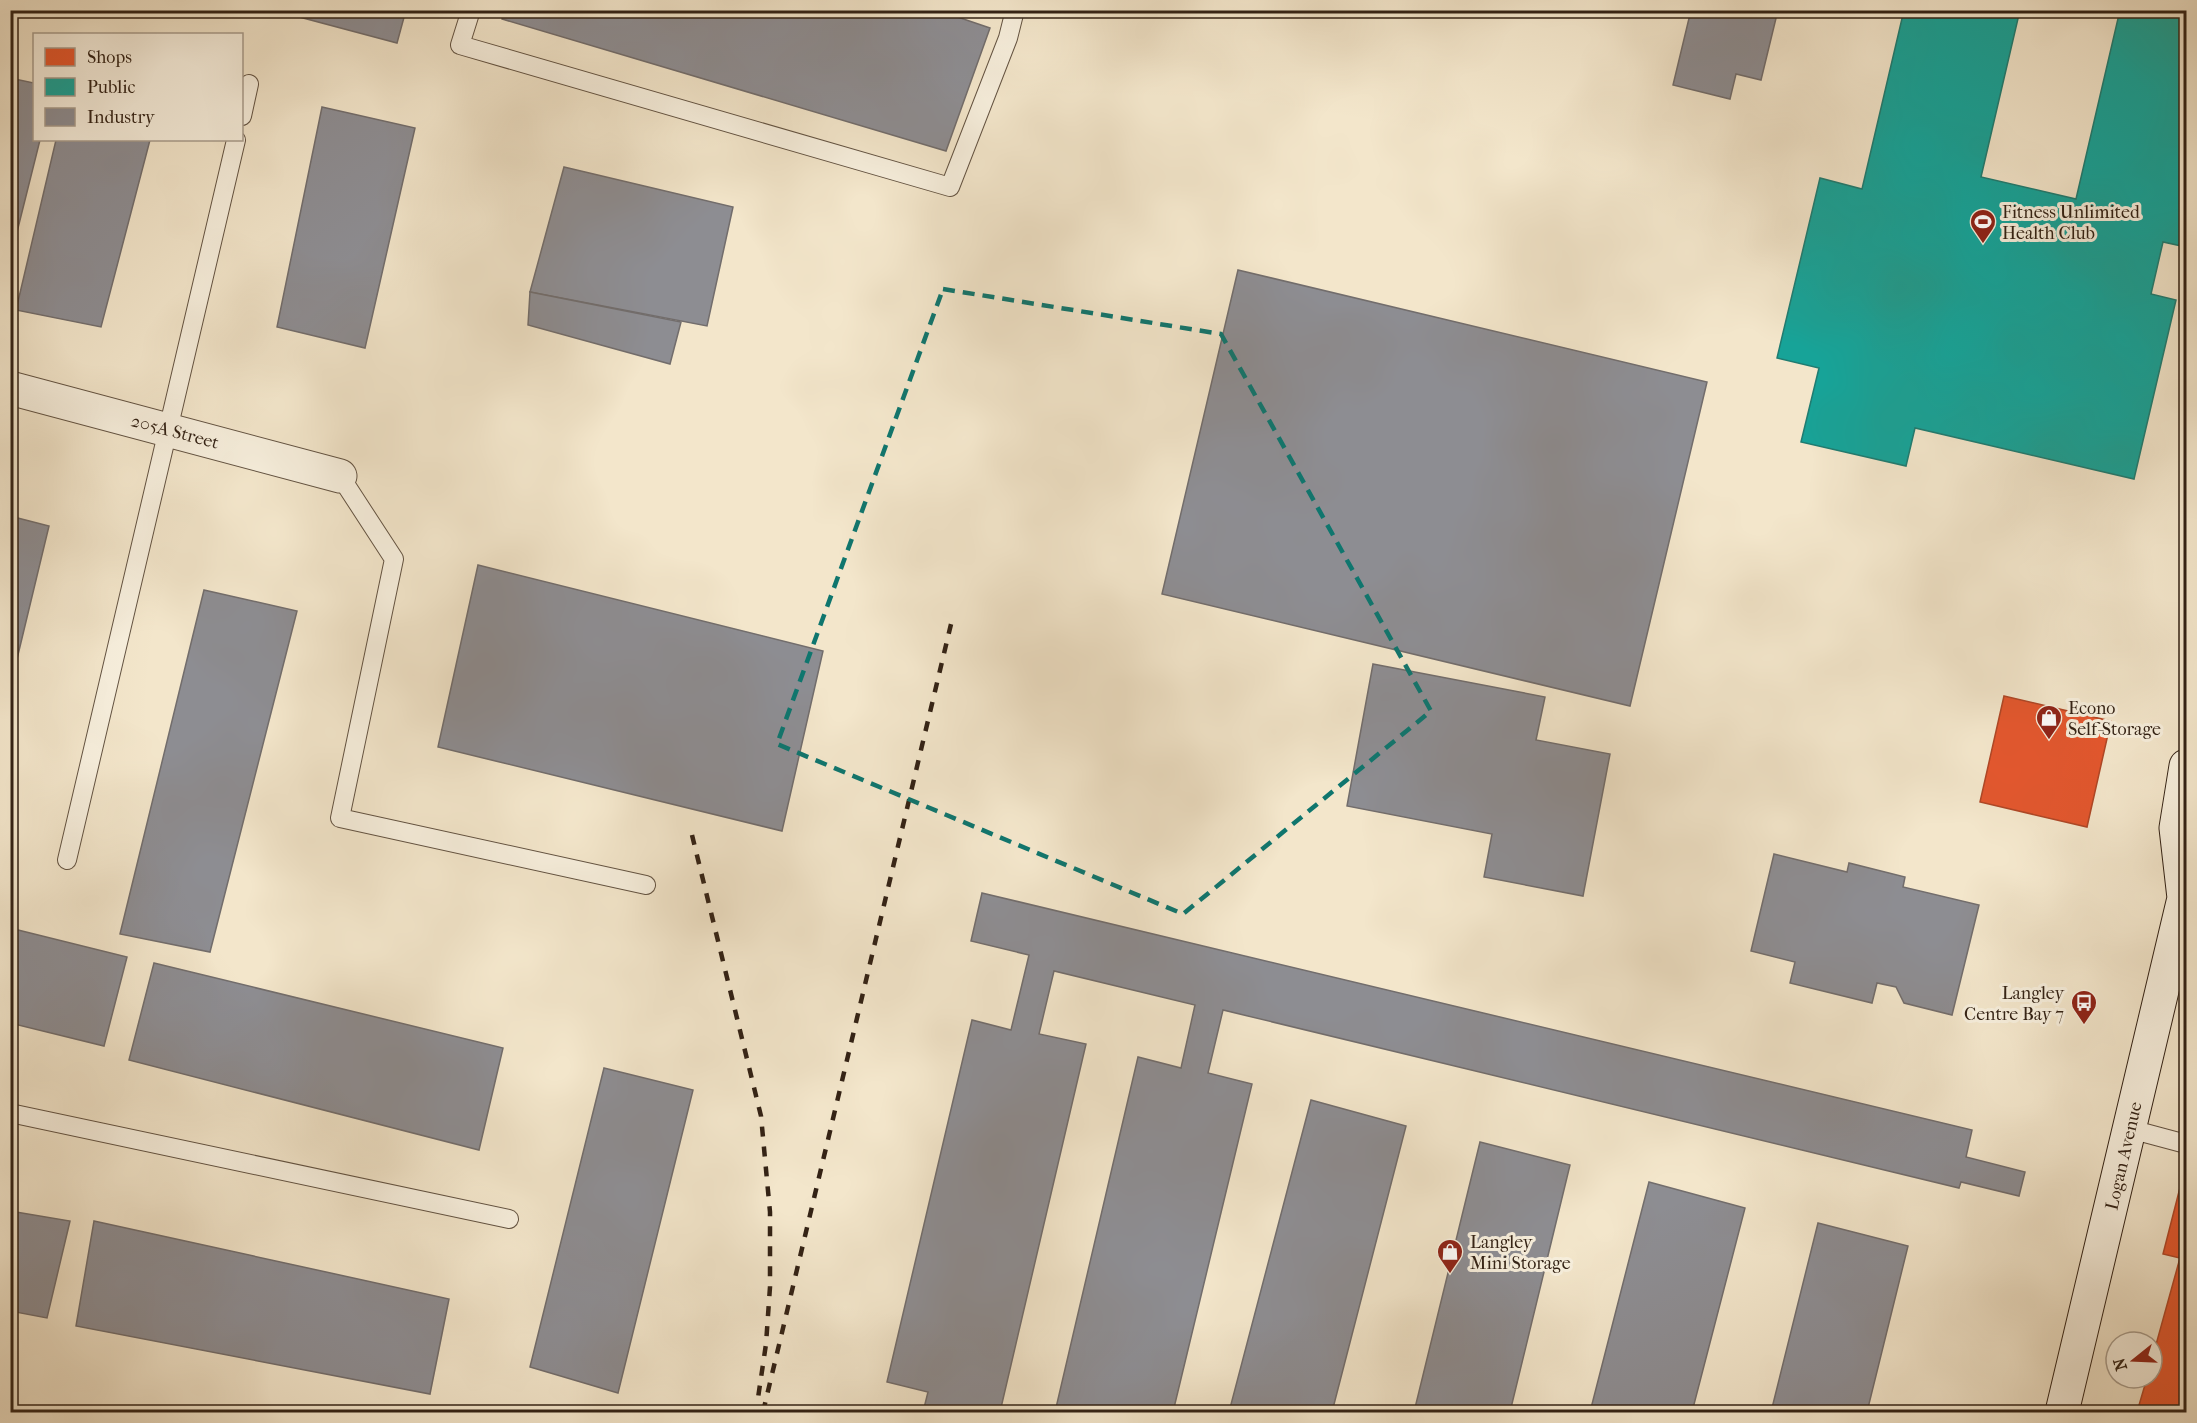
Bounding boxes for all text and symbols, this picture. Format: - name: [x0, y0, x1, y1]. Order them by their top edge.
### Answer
- legend: [33, 33, 243, 141]
- text: Shops: [87, 47, 132, 68]
- text: Public: [87, 77, 135, 98]
- text: Industry: [87, 107, 156, 128]
- place label: Fitness Unlimited Health Club: [2002, 202, 2140, 244]
- sports icon: Fitness Unlimited Health Club: [1968, 207, 1998, 245]
- street label: 205A Street: [129, 410, 222, 454]
- place label: Econo Self-Storage: [2068, 698, 2161, 740]
- shop icon: Econo Self-Storage: [2034, 703, 2064, 741]
- place label: Langley Centre Bay 7: [1964, 983, 2065, 1025]
- bus stop icon: Langley Centre Bay 7: [2069, 988, 2099, 1026]
- street label: Logan Avenue: [2101, 1100, 2147, 1212]
- place label: Langley Mini Storage: [1470, 1232, 1571, 1274]
- shop icon: Langley Mini Storage: [1435, 1237, 1465, 1275]
- north arrow: [2104, 1330, 2164, 1390]
- text: N: [2109, 1355, 2131, 1373]

